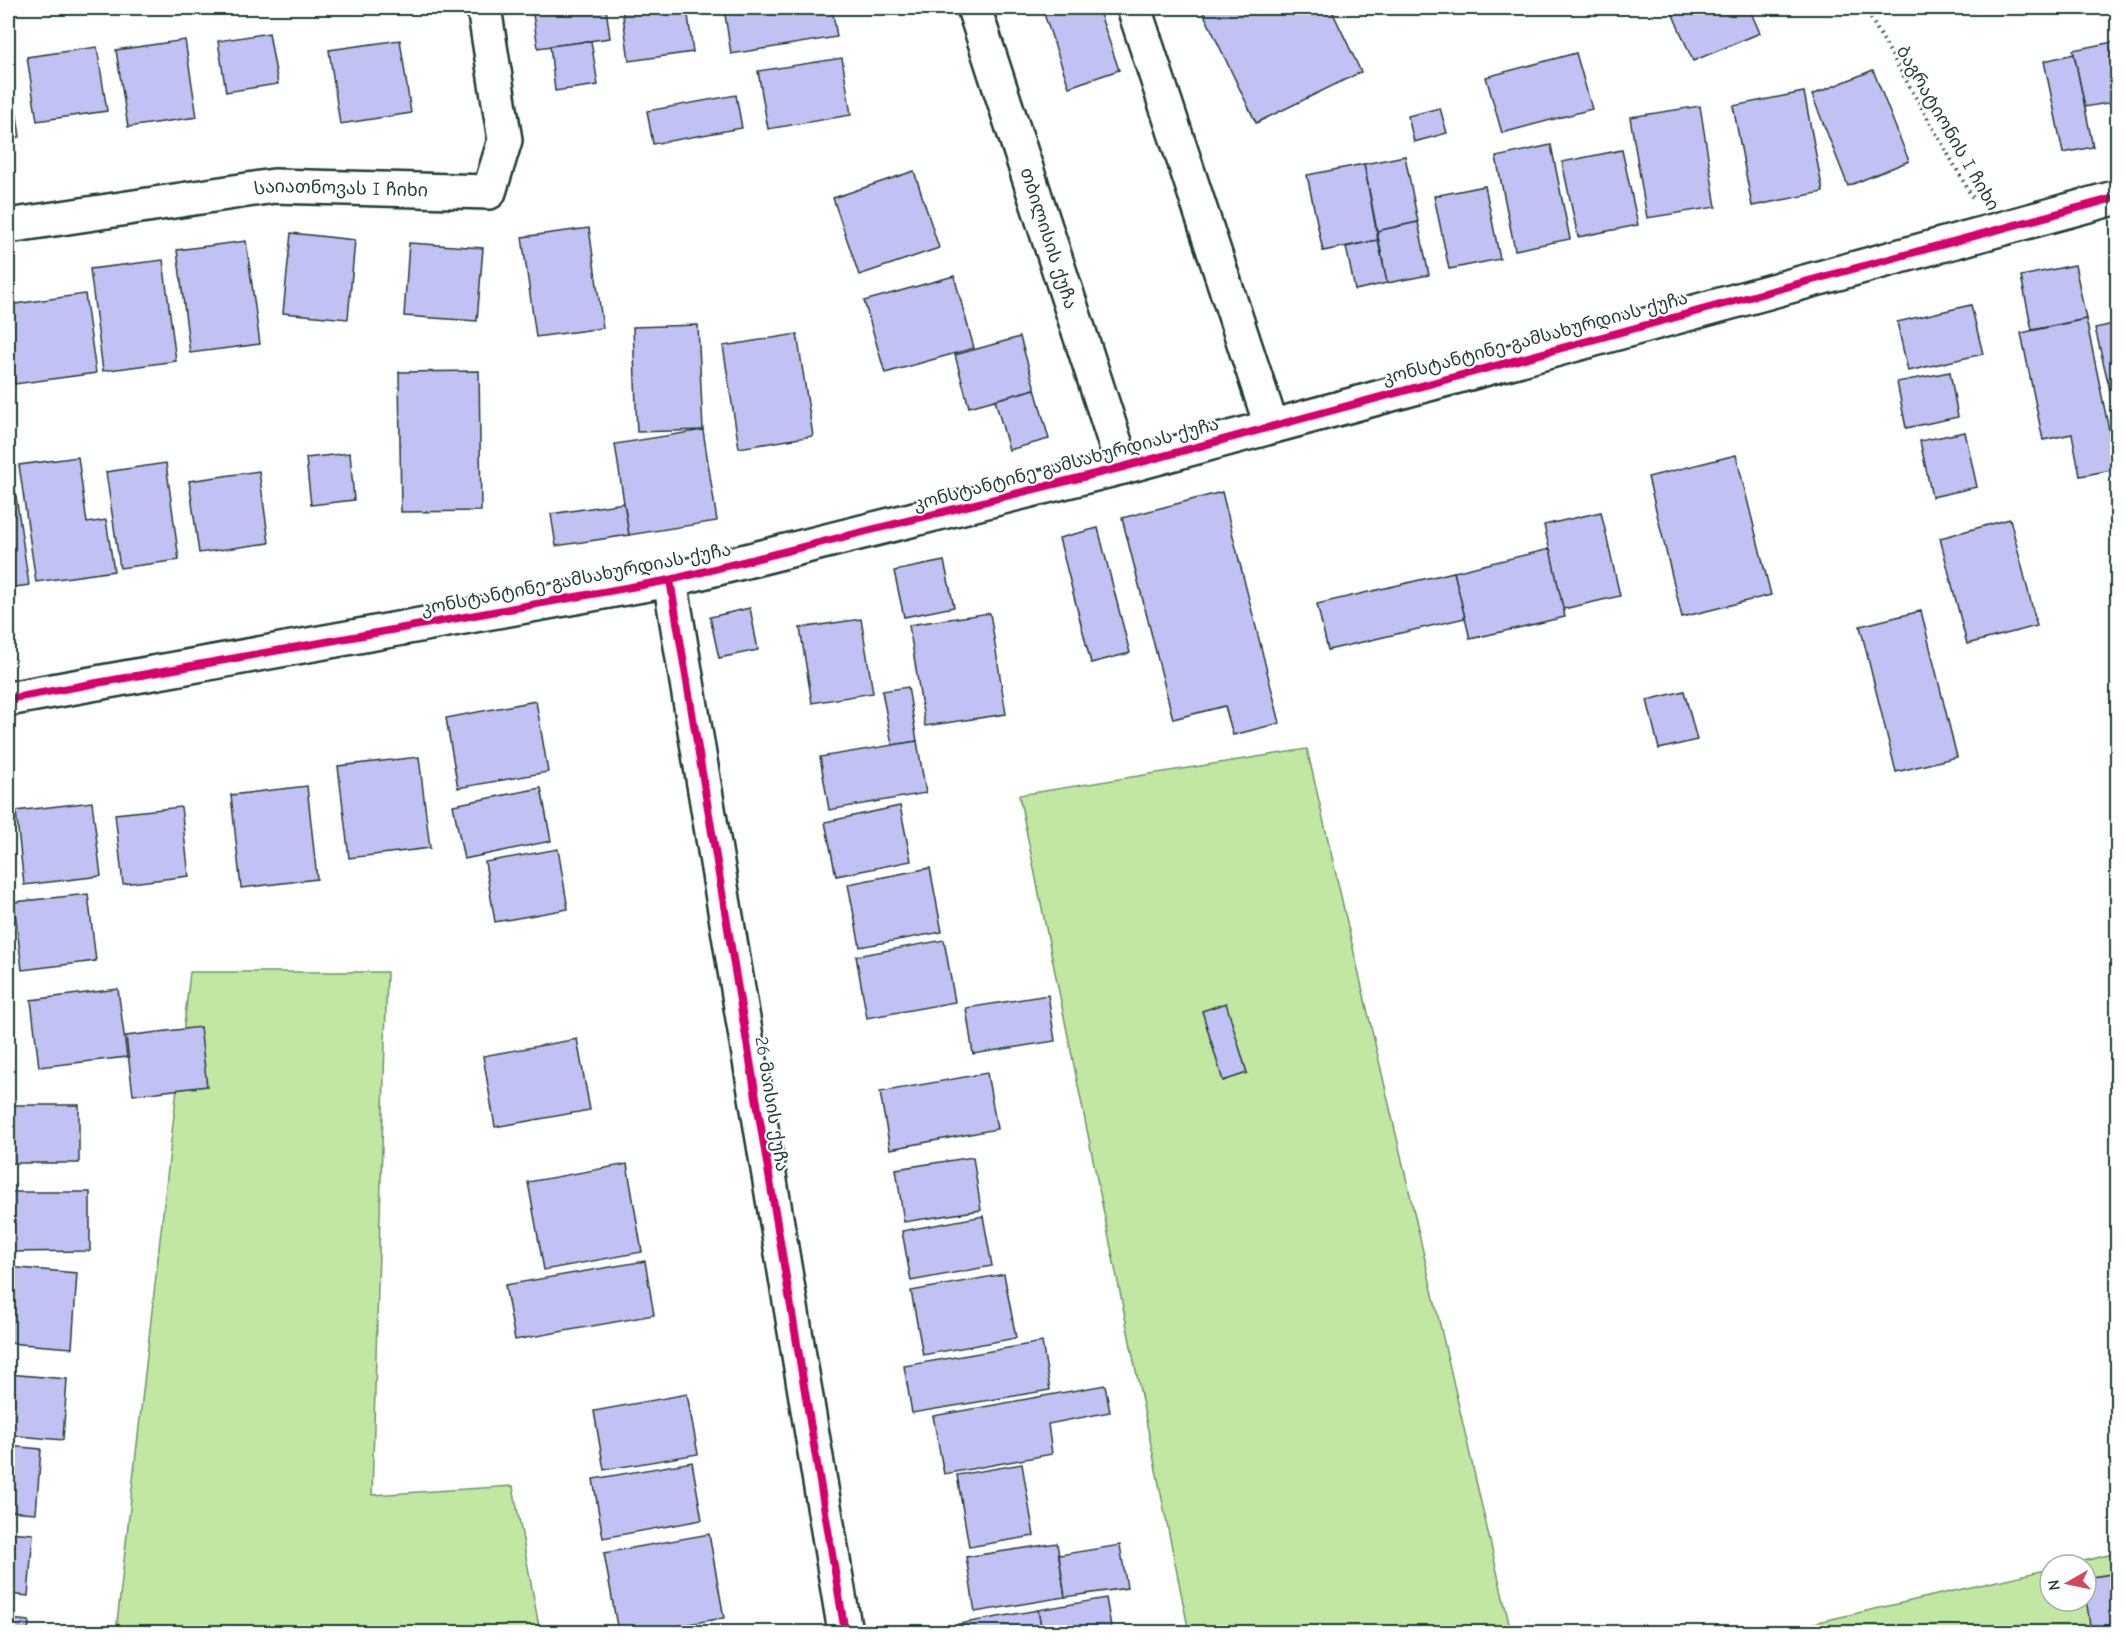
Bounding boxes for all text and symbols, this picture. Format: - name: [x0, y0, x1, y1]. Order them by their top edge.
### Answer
- street label: ბაგრატიონის I ჩიხი: [1892, 42, 2003, 215]
- street label: თბილისის ქუჩა: [1016, 165, 1081, 312]
- street label: საიათნოვას I ჩიხი: [253, 176, 428, 201]
- street label: კონსტანტინე გამსახურდიას ქუჩა: [1380, 288, 1690, 389]
- street label: კონსტანტინე გამსახურდიას ქუჩა: [911, 414, 1221, 515]
- street label: კონსტანტინე გამსახურდიას ქუჩა: [419, 539, 733, 620]
- street label: 26 მაისის ქუჩა: [750, 1035, 793, 1173]
- north arrow: [2038, 1553, 2098, 1613]
- text: N: [2044, 1579, 2064, 1592]

